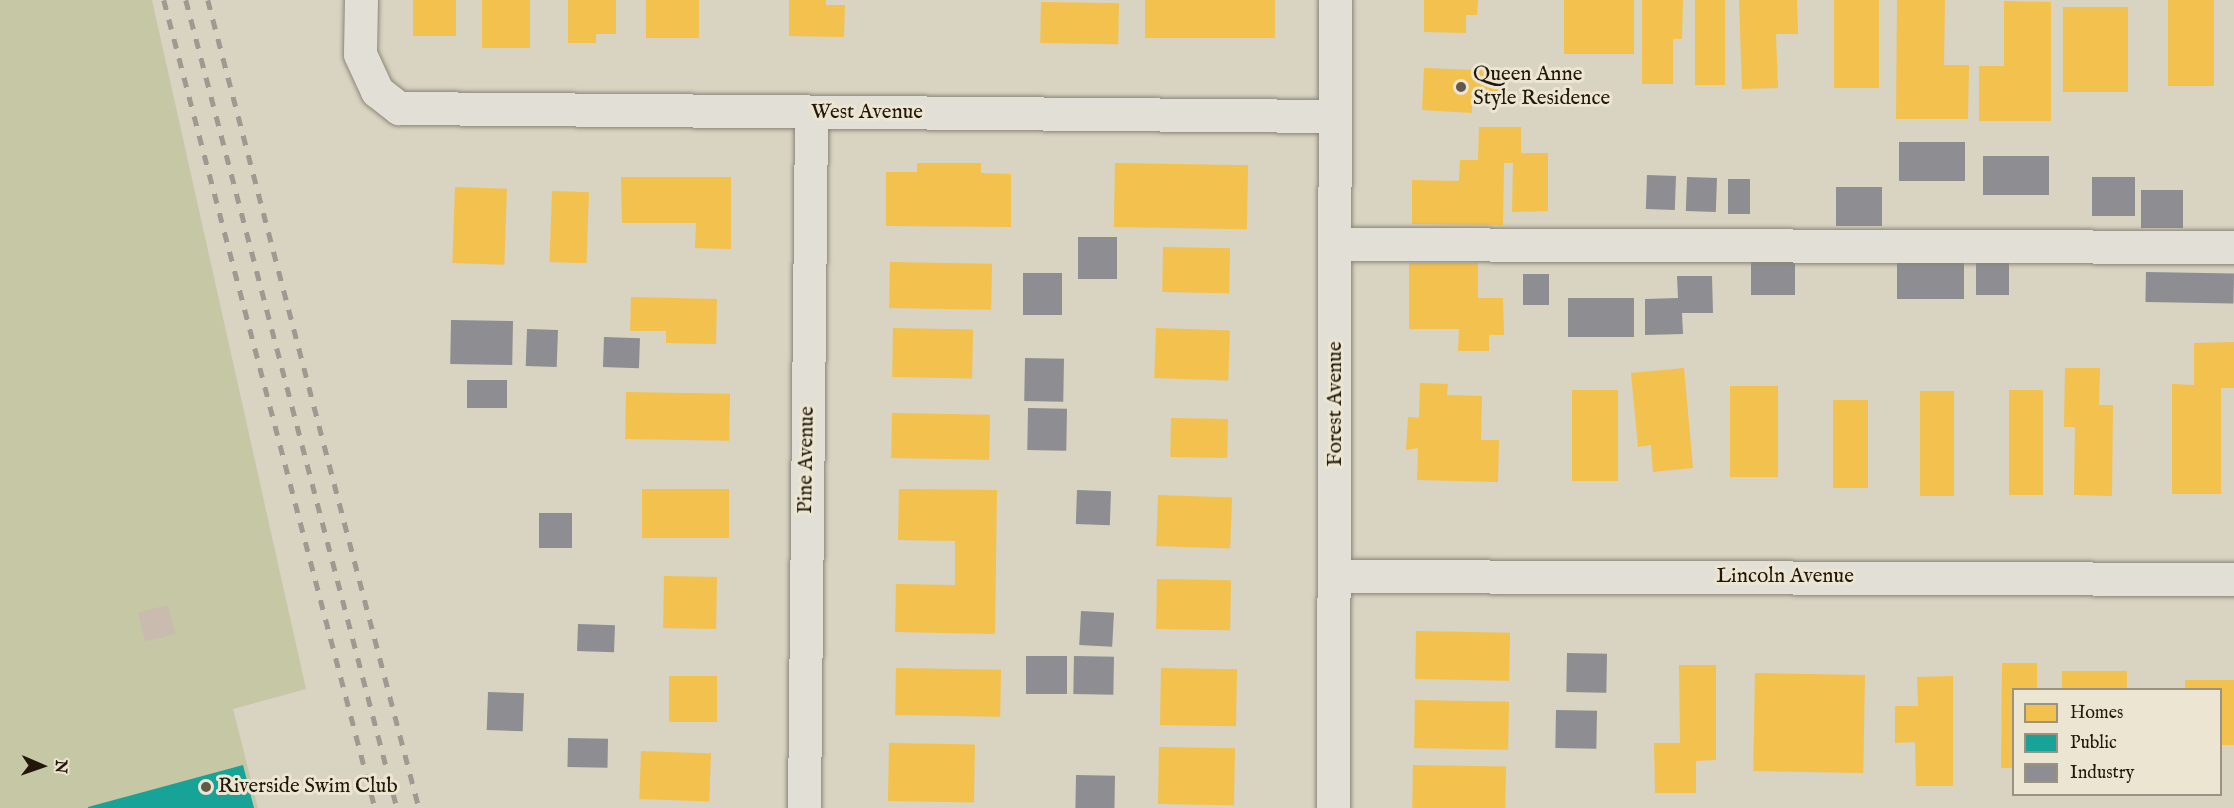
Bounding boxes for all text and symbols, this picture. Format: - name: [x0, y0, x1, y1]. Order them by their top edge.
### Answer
- place label: Queen Anne Style Residence: [1473, 62, 1610, 112]
- marker: Queen Anne Style Residence: [1454, 80, 1468, 94]
- street label: West Avenue: [811, 100, 923, 126]
- street label: Forest Avenue: [1323, 341, 1349, 467]
- street label: Pine Avenue: [793, 406, 821, 514]
- street label: Lincoln Avenue: [1716, 564, 1854, 590]
- legend: [2012, 688, 2222, 796]
- text: Homes: [2070, 702, 2123, 725]
- text: Public: [2070, 732, 2117, 755]
- north arrow: [12, 736, 72, 796]
- text: N: [50, 759, 70, 774]
- text: Industry: [2070, 762, 2134, 785]
- place label: Riverside Swim Club: [218, 774, 398, 800]
- marker: Riverside Swim Club: [199, 780, 213, 794]

